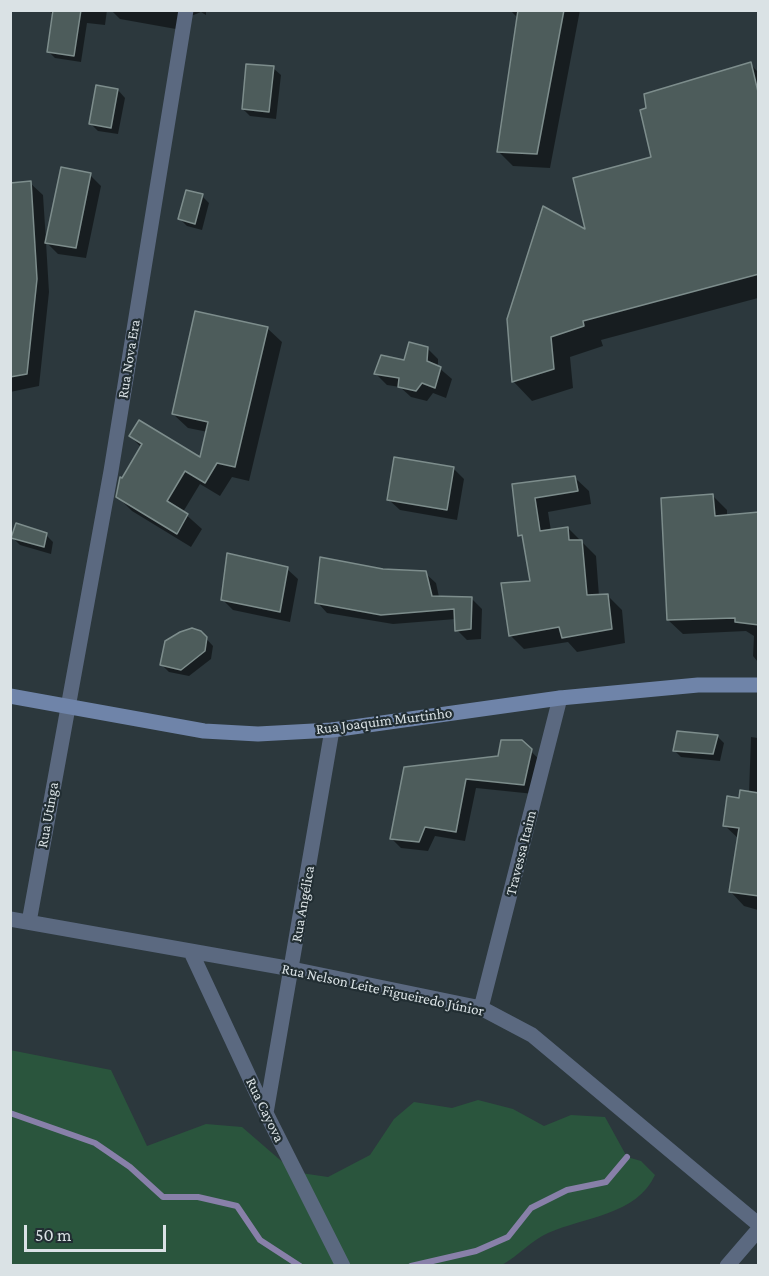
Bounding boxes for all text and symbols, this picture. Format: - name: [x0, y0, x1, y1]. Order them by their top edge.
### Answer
- street label: Rua Nova Era: [114, 318, 144, 400]
- street label: Rua Joaquim Murtinho: [315, 704, 453, 738]
- street label: Rua Utinga: [33, 781, 63, 849]
- street label: Travessa Itaim: [502, 808, 540, 898]
- street label: Rua Angélica: [287, 864, 319, 944]
- street label: Rua Nelson Leite Figueiredo Júnior: [280, 960, 486, 1020]
- street label: Rua Cayova: [242, 1075, 288, 1145]
- scale bar: [27, 1213, 170, 1251]
- text: 50 m: [35, 1225, 72, 1245]

